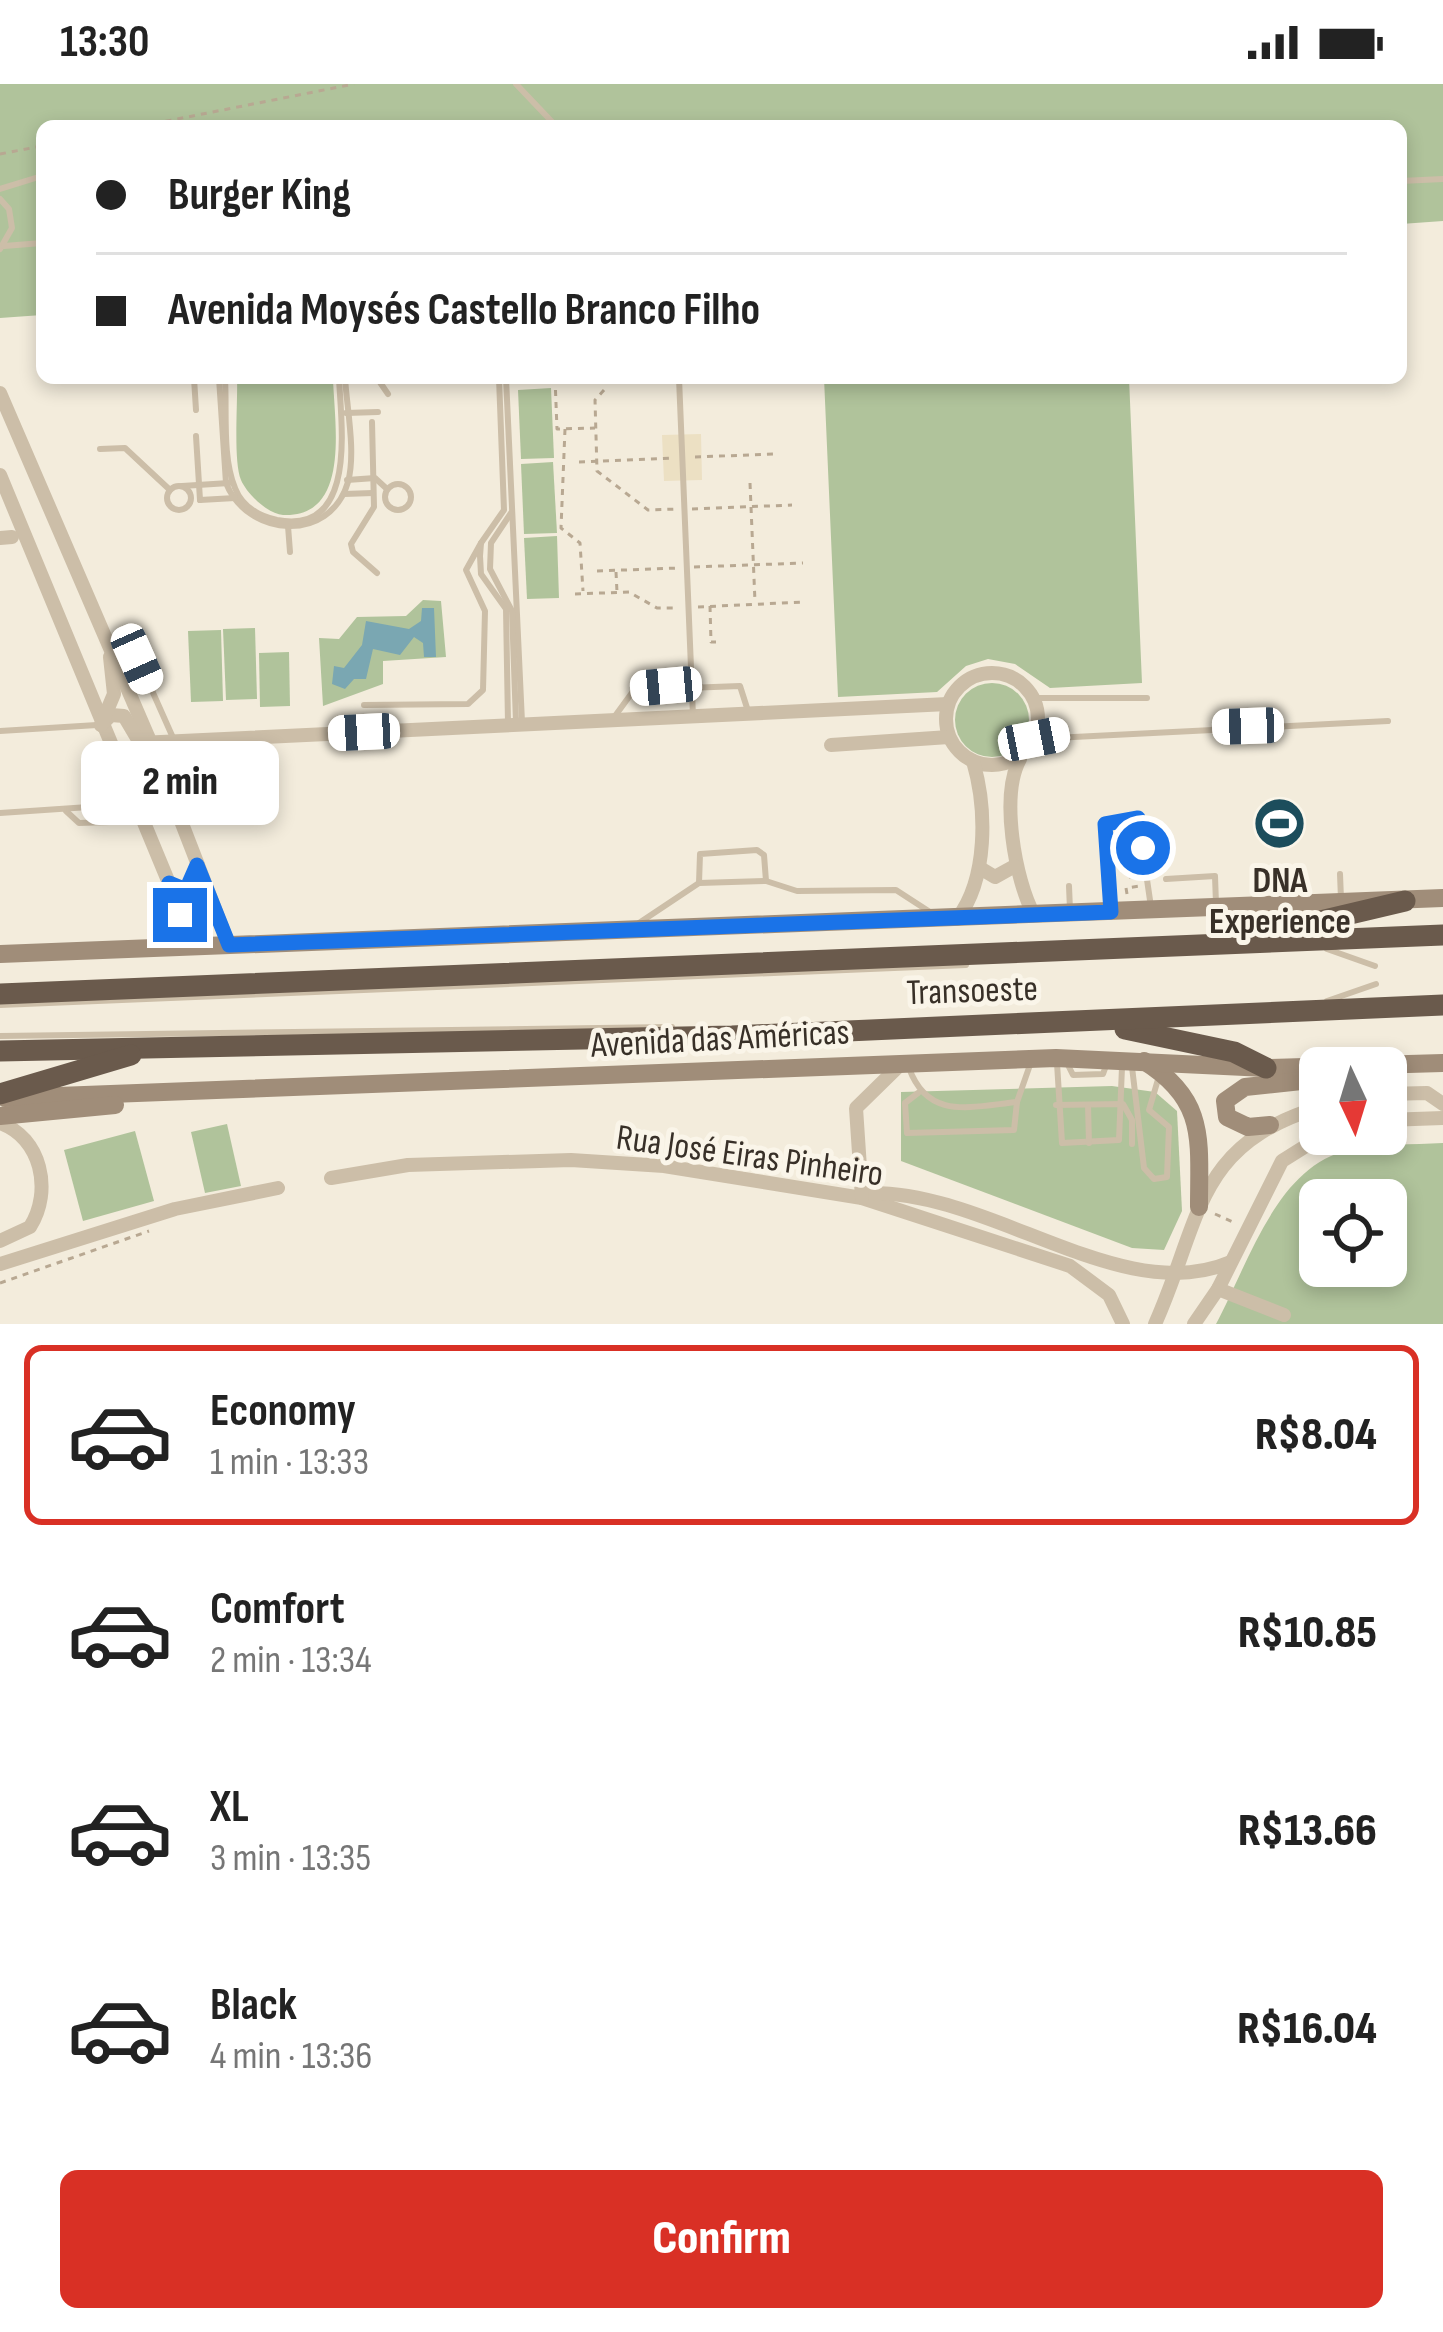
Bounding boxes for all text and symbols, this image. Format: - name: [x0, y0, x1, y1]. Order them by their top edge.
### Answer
- text: 13:30: [60, 15, 149, 70]
- text: Burger King: [168, 168, 351, 223]
- text: Avenida Moysés Castello Branco Filho: [168, 283, 760, 338]
- car: [106, 619, 168, 699]
- car: [629, 665, 703, 707]
- car: [1211, 707, 1285, 745]
- car: [327, 712, 401, 752]
- car: [995, 714, 1073, 764]
- callout: 2 min: [81, 741, 279, 825]
- text: 2 min: [142, 759, 218, 806]
- sports icon: DNA Experience: [1252, 796, 1308, 852]
- route start: [1116, 821, 1170, 875]
- place label: DNA Experience: [1209, 860, 1351, 944]
- route end: [153, 888, 207, 942]
- street label: Transoeste: [906, 968, 1039, 1015]
- street label: Avenida das Américas: [589, 1011, 850, 1068]
- north arrow: [1299, 1047, 1407, 1155]
- map controls: [1299, 1047, 1407, 1287]
- street label: Rua José Eiras Pinheiro: [613, 1116, 886, 1196]
- button: locate: [1299, 1179, 1407, 1287]
- icon: car: [66, 1381, 174, 1489]
- text: Economy: [210, 1384, 356, 1439]
- text: R$8.04: [1255, 1408, 1377, 1463]
- text: 1 min · 13:33: [210, 1439, 369, 1486]
- icon: car: [66, 1579, 174, 1687]
- text: Comfort: [210, 1582, 345, 1637]
- text: R$10.85: [1238, 1606, 1377, 1661]
- text: 2 min · 13:34: [210, 1637, 372, 1684]
- icon: car: [66, 1777, 174, 1885]
- text: XL: [210, 1780, 249, 1835]
- text: R$13.66: [1238, 1804, 1377, 1859]
- text: 3 min · 13:35: [210, 1835, 371, 1882]
- icon: car: [66, 1975, 174, 2083]
- text: Black: [210, 1978, 297, 2033]
- text: R$16.04: [1237, 2002, 1377, 2057]
- text: 4 min · 13:36: [210, 2033, 372, 2080]
- button: Confirm: [60, 2170, 1383, 2308]

